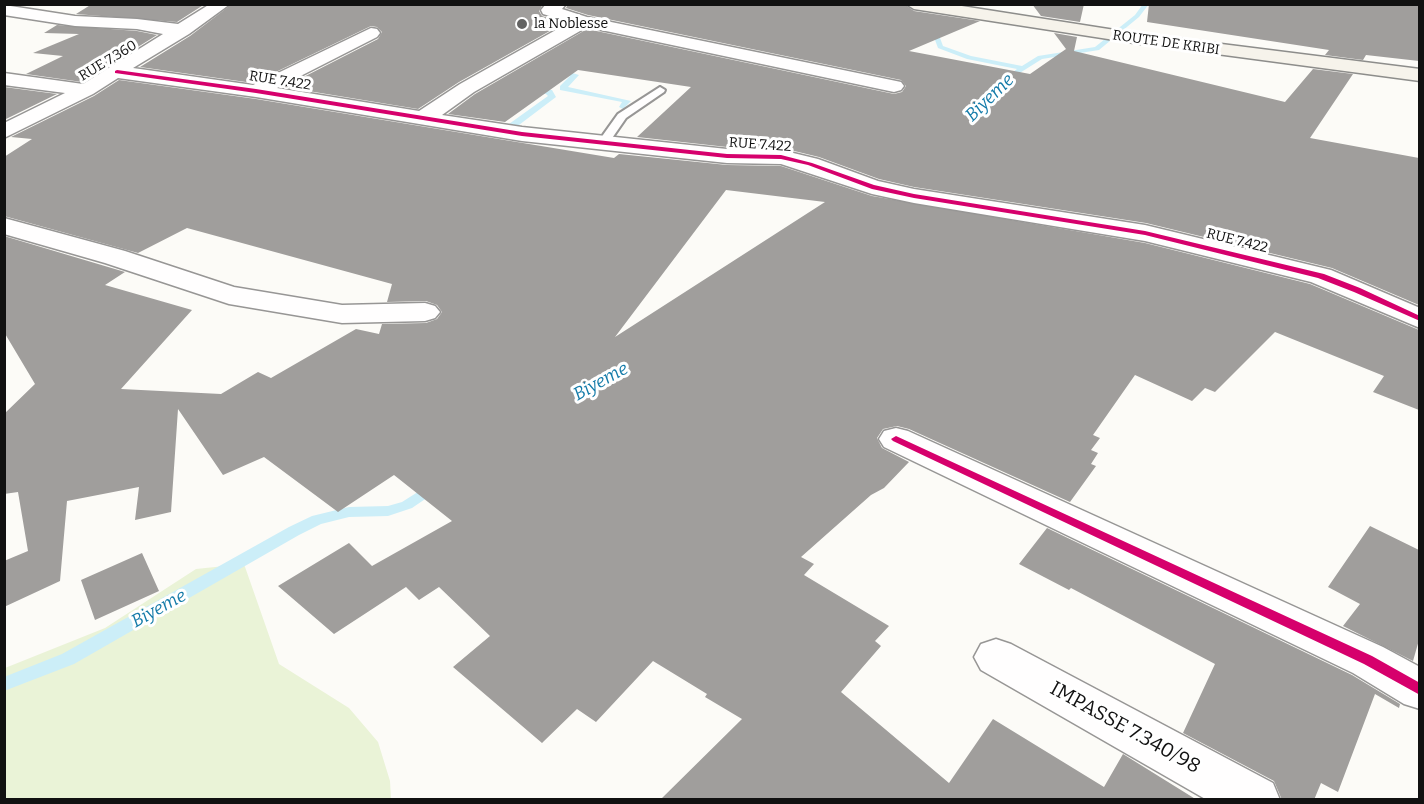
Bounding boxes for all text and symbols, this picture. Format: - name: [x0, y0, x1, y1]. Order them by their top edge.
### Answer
- place label: la Noblesse: [534, 16, 608, 32]
- marker: la Noblesse: [515, 17, 529, 31]
- street label: ROUTE DE KRIBI: [1111, 27, 1221, 59]
- street label: RUE 7.360: [76, 37, 140, 85]
- street label: RUE 7.422: [248, 68, 312, 94]
- water label: Biyeme: [961, 70, 1019, 126]
- street label: RUE 7.422: [728, 134, 792, 156]
- street label: RUE 7.422: [1205, 225, 1269, 257]
- water label: Biyeme: [570, 358, 632, 406]
- water label: Biyeme: [128, 585, 190, 633]
- street label: IMPASSE 7.340/98: [1046, 677, 1204, 779]

